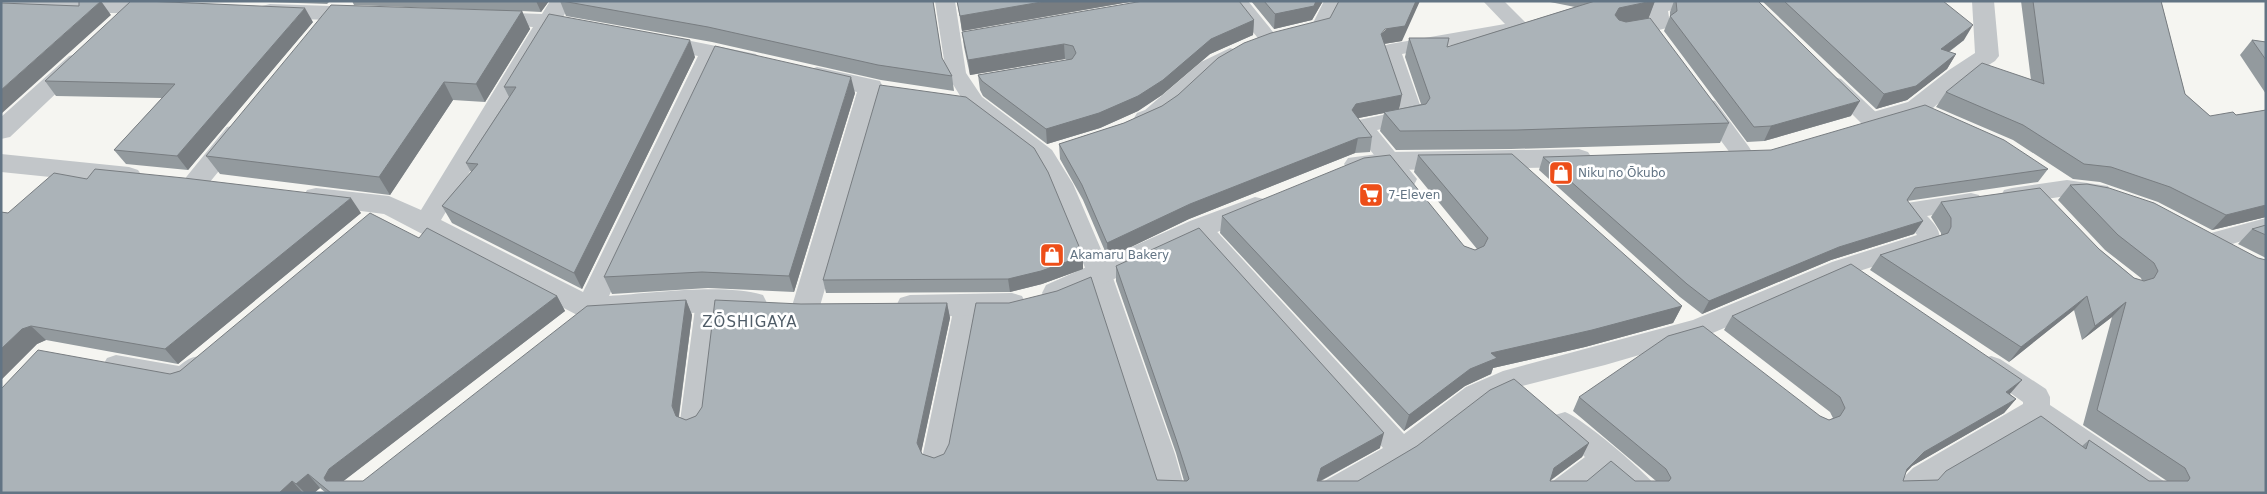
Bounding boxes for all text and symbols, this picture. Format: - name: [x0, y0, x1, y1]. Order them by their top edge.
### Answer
- shop icon: Niku no Ōkubo: [1548, 160, 1574, 186]
- place label: Niku no Ōkubo: [1578, 166, 1666, 180]
- supermarket icon: 7-Eleven: [1358, 182, 1384, 208]
- place label: 7-Eleven: [1388, 188, 1440, 202]
- shop icon: Akamaru Bakery: [1039, 242, 1065, 268]
- place label: Akamaru Bakery: [1070, 248, 1169, 262]
- district label: ZŌSHIGAYA: [702, 312, 798, 331]

